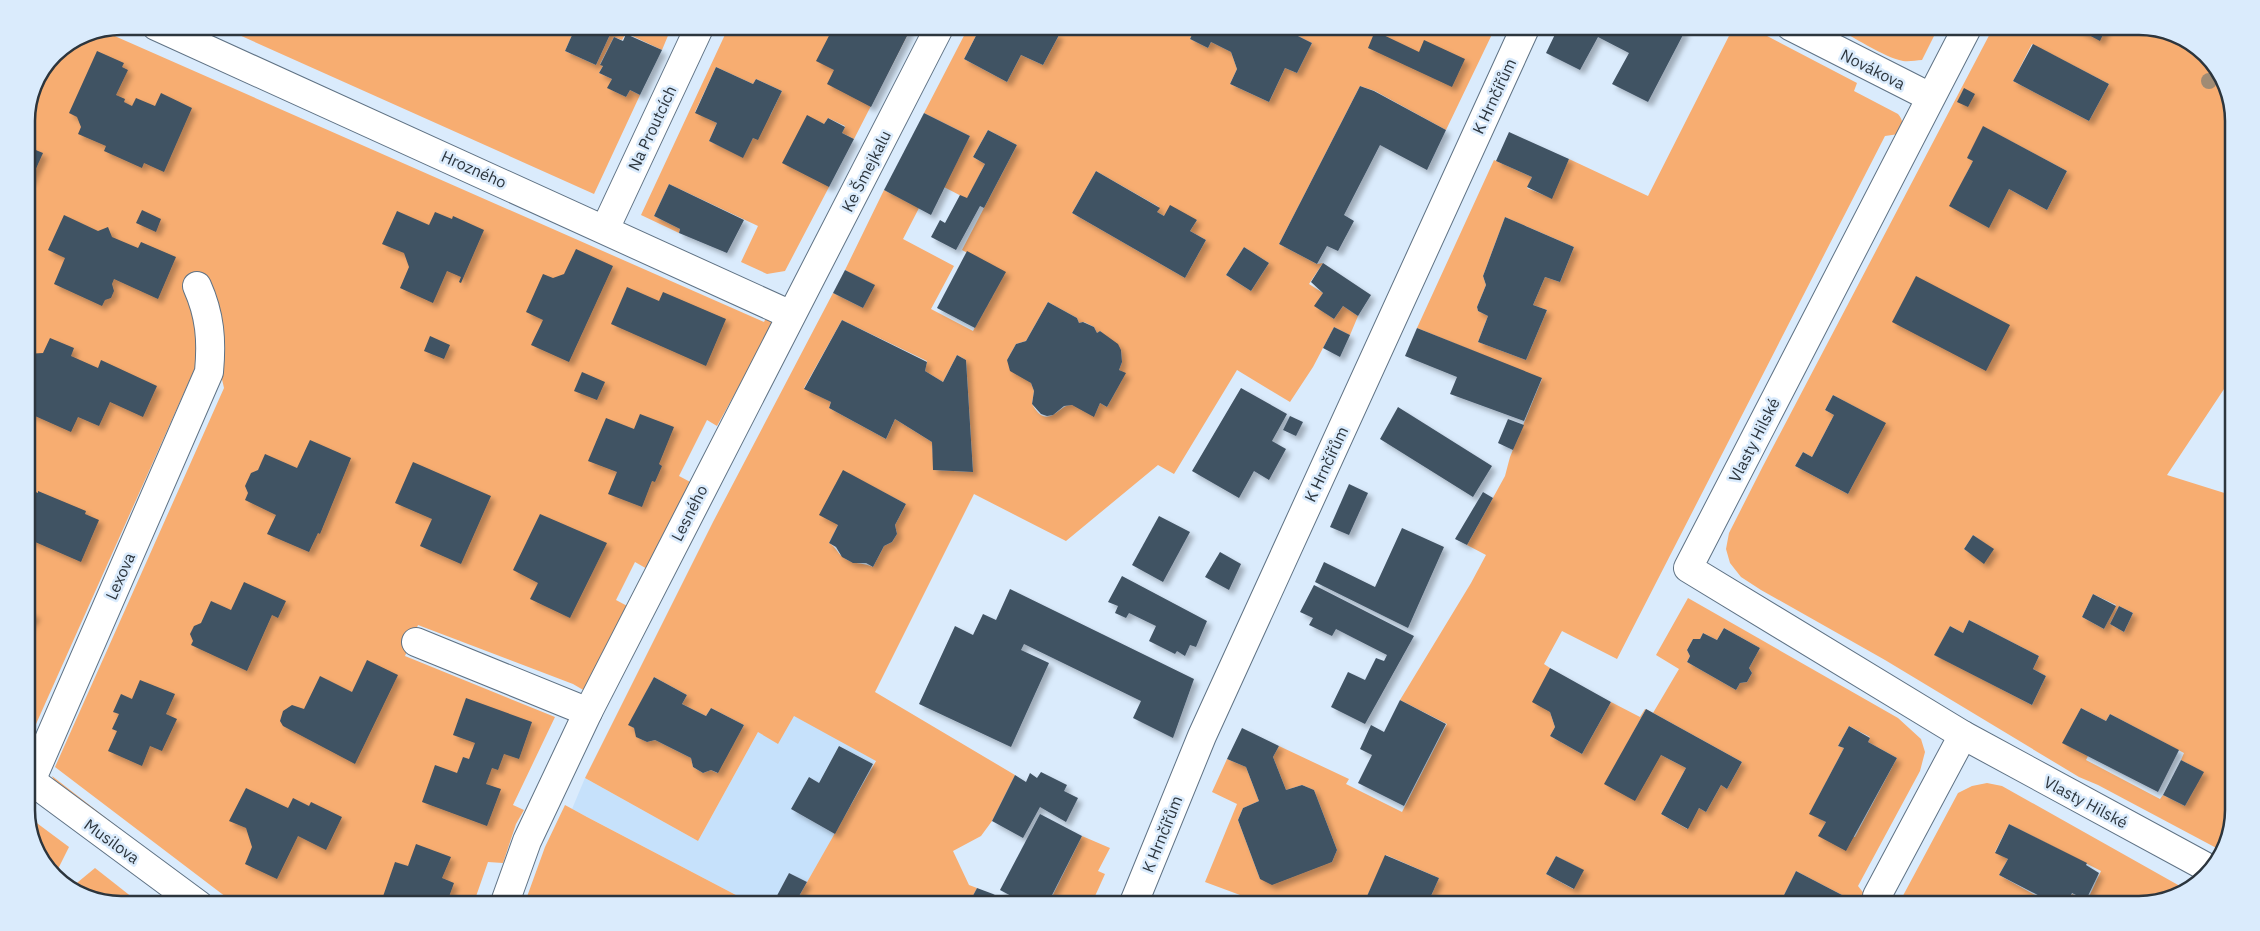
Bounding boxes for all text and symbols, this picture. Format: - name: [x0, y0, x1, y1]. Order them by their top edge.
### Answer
- street label: Novákova: [1837, 44, 1909, 94]
- street label: K Hrnčířům: [1468, 55, 1520, 137]
- street label: Na Proutcích: [624, 82, 680, 174]
- street label: Ke Šmejkalu: [836, 126, 895, 215]
- street label: Hrozného: [438, 146, 510, 192]
- street label: Vlasty Hilské: [1724, 394, 1784, 486]
- street label: K Hrnčířům: [1300, 423, 1352, 505]
- street label: Lesného: [666, 482, 712, 544]
- street label: Lexova: [101, 549, 139, 603]
- street label: Vlasty Hilské: [2041, 772, 2132, 833]
- street label: K Hrnčířům: [1138, 793, 1186, 875]
- street label: Musilova: [81, 814, 144, 868]

